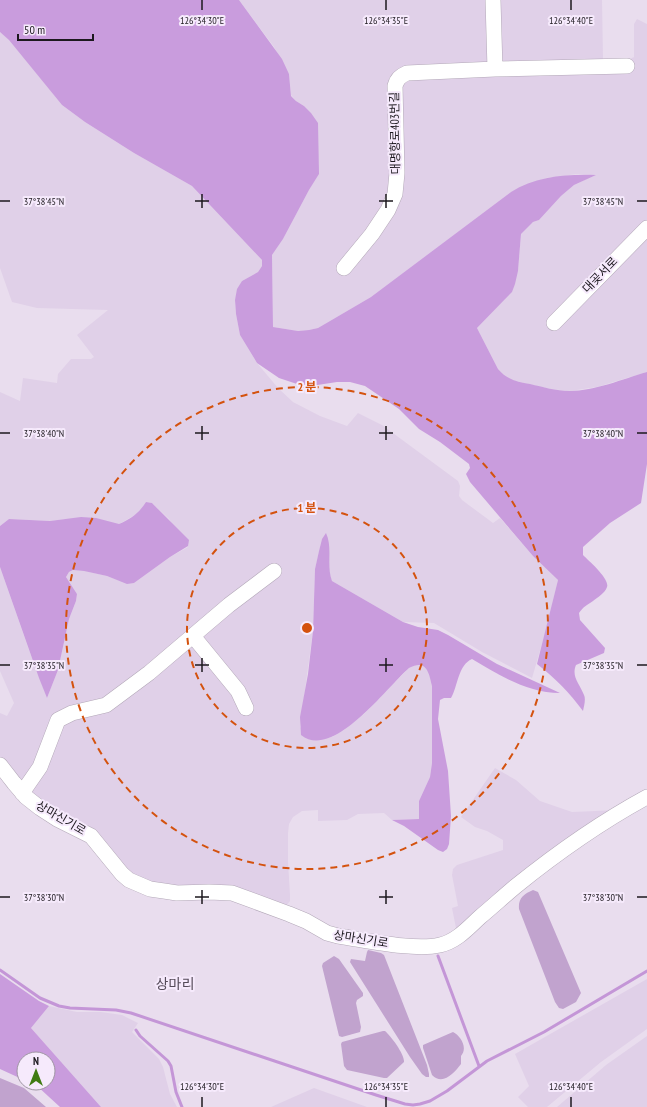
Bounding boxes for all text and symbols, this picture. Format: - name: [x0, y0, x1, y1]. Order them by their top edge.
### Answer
- text: 126°34'30"E: [180, 14, 224, 27]
- text: 126°34'35"E: [364, 14, 408, 27]
- text: 126°34'40"E: [549, 14, 593, 27]
- scale bar: [18, 16, 93, 42]
- text: 50 m: [24, 22, 45, 37]
- street label: 대명항로403번길: [386, 92, 403, 174]
- text: 37°38'45"N: [24, 195, 64, 208]
- text: 37°38'45"N: [583, 195, 623, 208]
- street label: 대곶서로: [579, 254, 620, 296]
- text: 2 분: [297, 379, 317, 394]
- text: 37°38'40"N: [24, 427, 64, 440]
- text: 37°38'40"N: [583, 427, 623, 440]
- text: 1 분: [297, 500, 317, 515]
- centre of rings: [300, 621, 314, 635]
- text: 37°38'35"N: [24, 659, 64, 672]
- text: 37°38'35"N: [583, 659, 623, 672]
- street label: 상마신기로: [34, 797, 89, 838]
- text: 37°38'30"N: [24, 891, 64, 904]
- text: 37°38'30"N: [583, 891, 623, 904]
- street label: 상마신기로: [333, 927, 390, 950]
- district label: 상마리: [156, 975, 194, 993]
- north arrow: [16, 1051, 56, 1091]
- text: N: [33, 1054, 39, 1068]
- text: 126°34'30"E: [180, 1080, 224, 1093]
- text: 126°34'35"E: [364, 1080, 408, 1093]
- text: 126°34'40"E: [549, 1080, 593, 1093]

